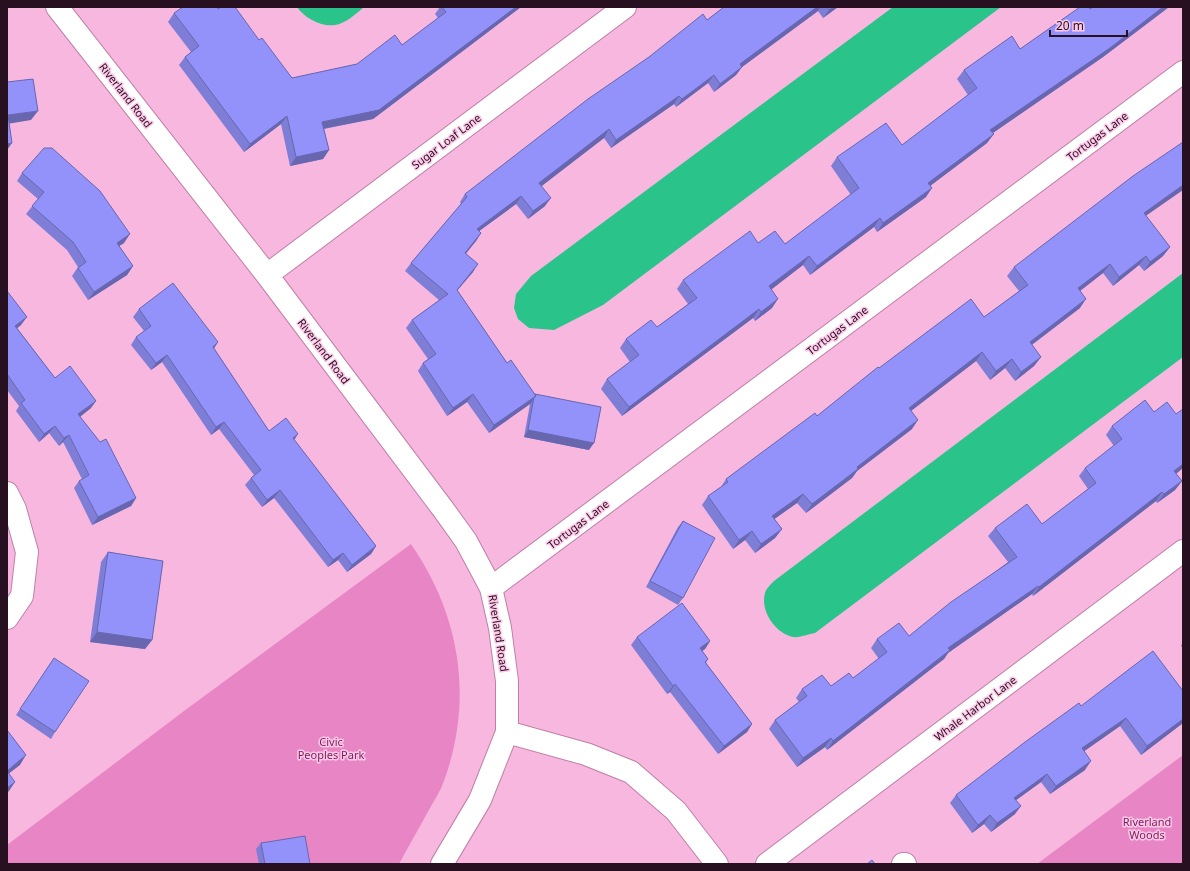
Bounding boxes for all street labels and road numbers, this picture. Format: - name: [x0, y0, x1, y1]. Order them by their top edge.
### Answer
- street label: Riverland Road: [96, 60, 156, 130]
- street label: Tortugas Lane: [1063, 108, 1131, 164]
- street label: Sugar Loaf Lane: [408, 110, 484, 172]
- street label: Tortugas Lane: [803, 302, 871, 358]
- street label: Riverland Road: [295, 315, 353, 387]
- street label: Tortugas Lane: [544, 496, 612, 552]
- street label: Riverland Road: [485, 593, 513, 673]
- street label: Whale Harbor Lane: [931, 672, 1019, 744]

